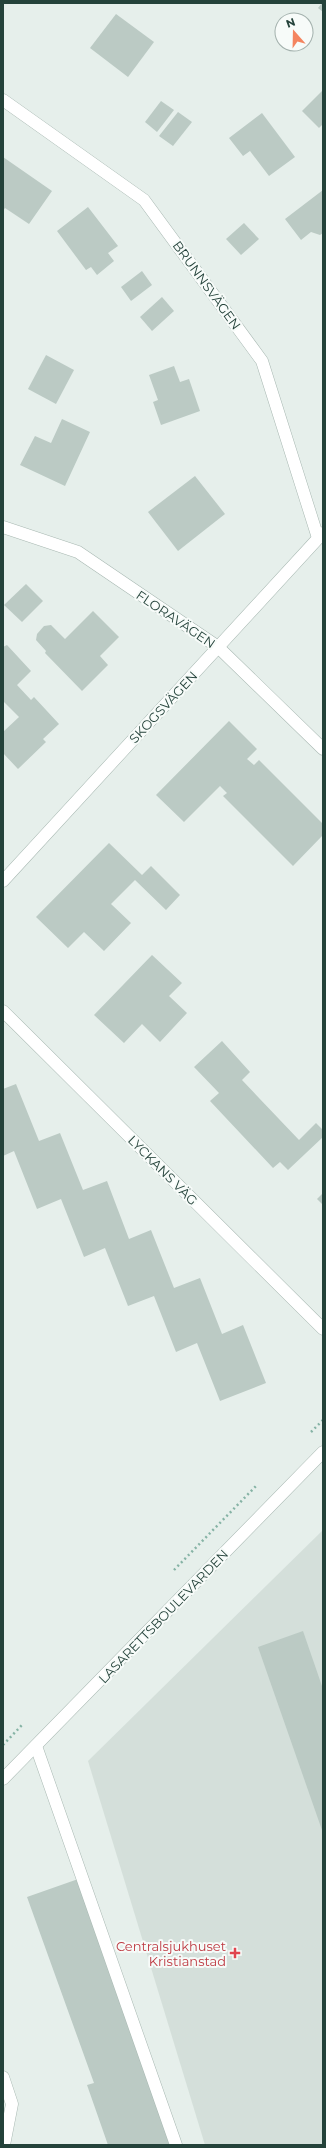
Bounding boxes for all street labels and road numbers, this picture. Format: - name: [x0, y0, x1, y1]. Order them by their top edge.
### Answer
- street label: BRUNNSVÄGEN: [169, 238, 245, 332]
- street label: FLORAVÄGEN: [133, 587, 219, 651]
- street label: SKOGSVÄGEN: [126, 668, 200, 746]
- street label: LYCKANS VÄG: [125, 1132, 201, 1208]
- street label: LASARETTSBOULEVARDEN: [95, 1546, 231, 1686]

